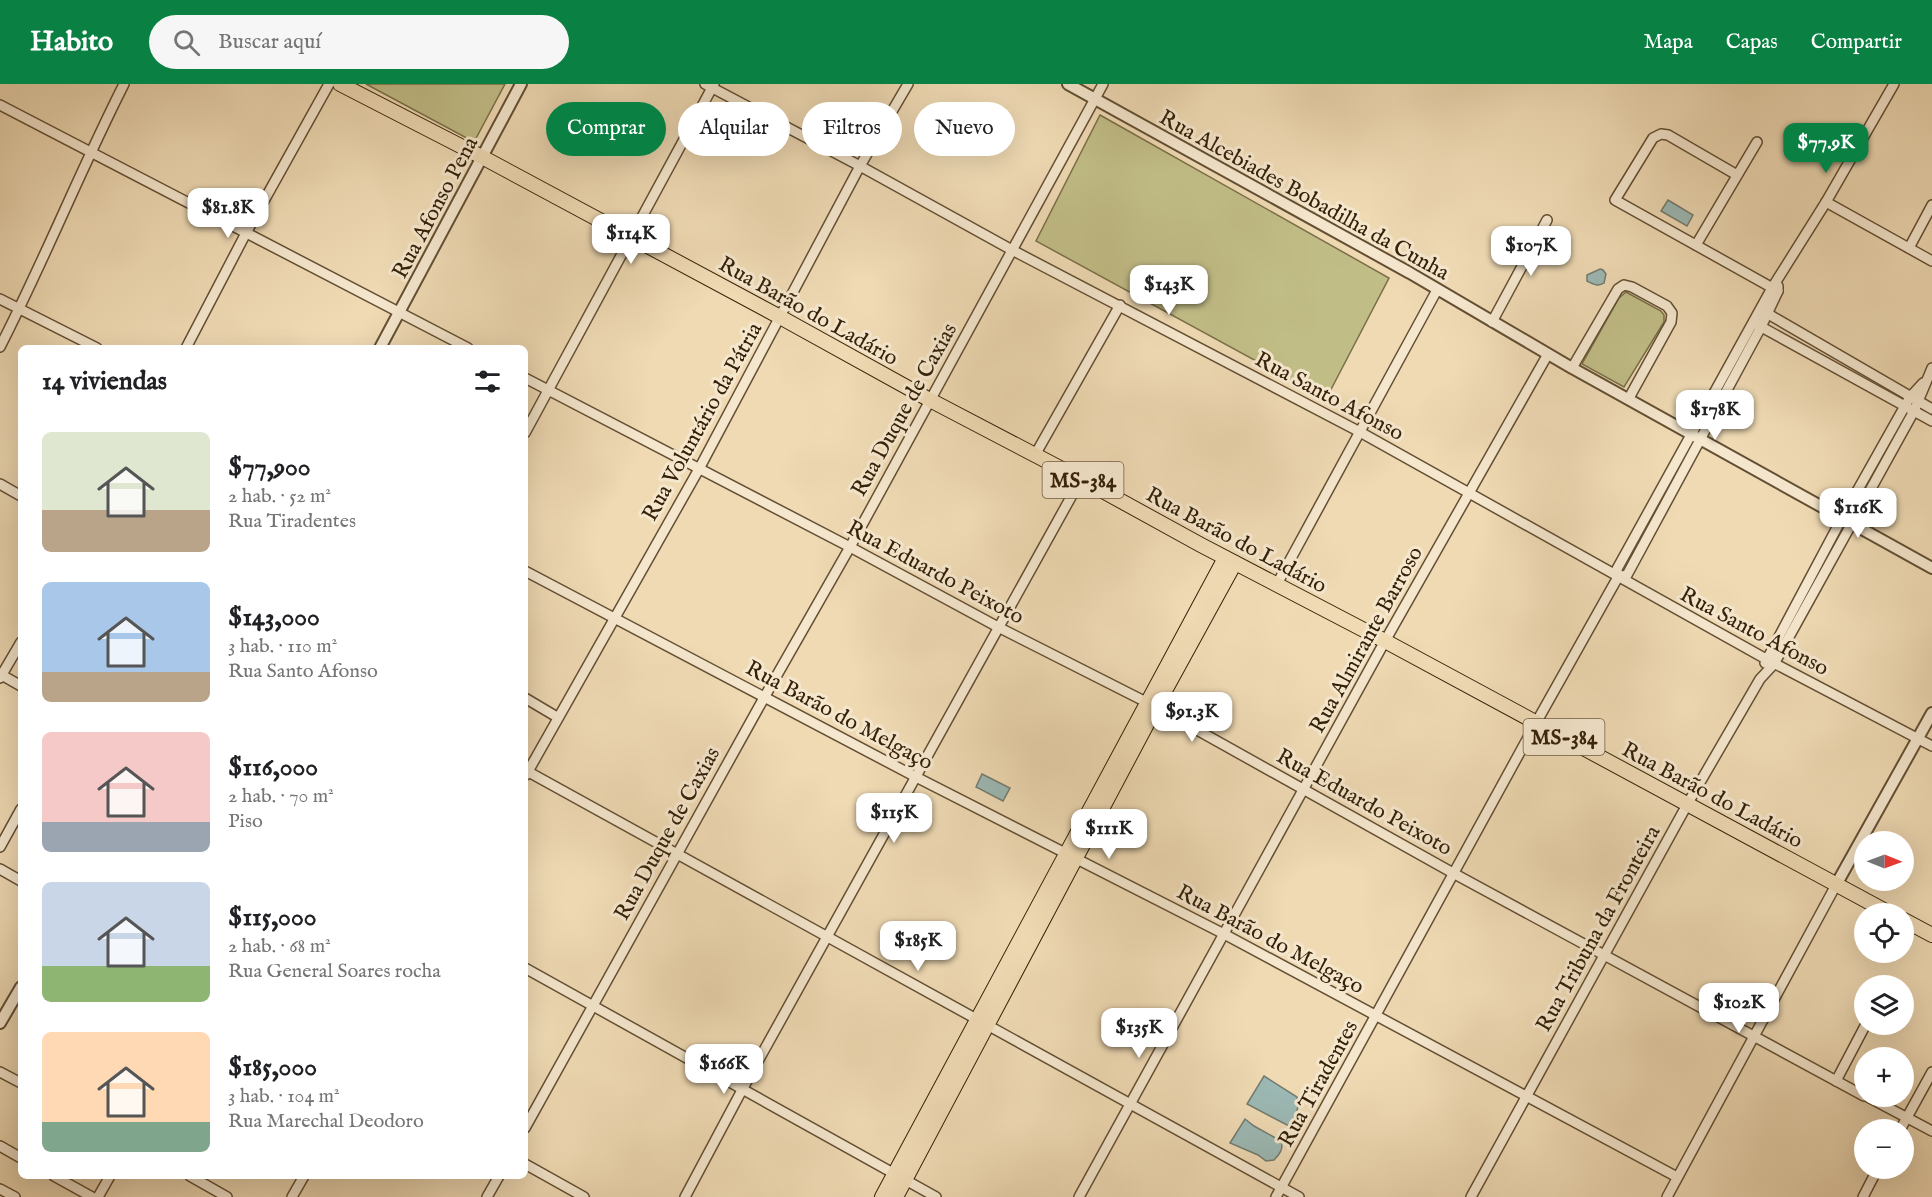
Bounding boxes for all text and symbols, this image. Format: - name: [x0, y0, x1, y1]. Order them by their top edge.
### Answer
- search box: [149, 15, 569, 69]
- text: Habito: [30, 25, 113, 60]
- icon: search: [170, 26, 203, 59]
- text: Buscar aquí: [218, 28, 321, 56]
- text: Mapa: [1644, 29, 1693, 56]
- text: Capas: [1726, 29, 1778, 56]
- text: Compartir: [1811, 29, 1902, 56]
- chip: Comprar: [546, 102, 666, 156]
- chip: Alquilar: [678, 102, 790, 156]
- chip: Filtros: [802, 102, 902, 156]
- chip: Nuevo: [914, 102, 1015, 156]
- street label: Rua Alcebiades Bobadilha da Cunha: [1154, 104, 1454, 288]
- pin: $77.9K: [1777, 123, 1875, 174]
- text: $77.9K: [1797, 130, 1855, 155]
- street label: Rua Afonso Pena: [387, 132, 485, 284]
- pin: $81.8K: [179, 188, 277, 239]
- text: $81.8K: [202, 195, 254, 220]
- pin: $114K: [589, 214, 673, 265]
- text: $114K: [606, 221, 656, 246]
- pin: $107K: [1489, 226, 1573, 277]
- text: $107K: [1505, 233, 1557, 258]
- street label: Rua Barão do Ladário: [713, 251, 903, 373]
- pin: $143K: [1127, 265, 1211, 316]
- text: $143K: [1144, 272, 1194, 297]
- street label: Rua Voluntário da Pátria: [636, 317, 769, 526]
- street label: Rua Duque de Caxias: [845, 318, 964, 502]
- street label: Rua Santo Afonso: [1250, 346, 1408, 448]
- text: 14 viviendas: [42, 365, 167, 398]
- icon: filters: [471, 365, 504, 398]
- pin: $178K: [1673, 390, 1757, 441]
- text: $178K: [1690, 397, 1740, 422]
- text: $77,900: [228, 451, 311, 484]
- icon: home: [90, 456, 162, 528]
- road number: MS-384: [1042, 462, 1124, 498]
- street label: Rua Barão do Ladário: [1141, 481, 1332, 600]
- text: 2 hab. · 52 m²: [228, 484, 331, 509]
- pin: $116K: [1816, 488, 1900, 539]
- text: $116K: [1834, 495, 1882, 520]
- text: Rua Tiradentes: [228, 509, 356, 534]
- street label: Rua Eduardo Peixoto: [842, 514, 1029, 631]
- street label: Rua Almirante Barroso: [1304, 541, 1430, 738]
- street label: Rua Santo Afonso: [1675, 581, 1833, 683]
- text: $143,000: [228, 601, 320, 634]
- icon: home: [90, 606, 162, 678]
- text: 3 hab. · 110 m²: [228, 634, 337, 659]
- street label: Rua Barão do Melgaço: [740, 654, 938, 777]
- text: Rua Santo Afonso: [228, 659, 378, 684]
- pin: $91.3K: [1143, 692, 1241, 743]
- text: $91.3K: [1165, 699, 1219, 724]
- road number: MS-384: [1524, 719, 1604, 755]
- street label: Rua Barão do Ladário: [1617, 736, 1808, 855]
- street label: Rua Duque de Caxias: [608, 742, 727, 926]
- street label: Rua Eduardo Peixoto: [1271, 743, 1457, 863]
- text: $116,000: [228, 751, 318, 784]
- icon: home: [90, 756, 162, 828]
- text: 2 hab. · 70 m²: [228, 784, 334, 809]
- pin: $115K: [852, 793, 936, 844]
- text: $115K: [870, 800, 918, 825]
- text: Piso: [228, 809, 263, 834]
- pin: $111K: [1067, 809, 1151, 860]
- text: $111K: [1085, 816, 1133, 841]
- street label: Rua Tribuna da Fronteira: [1530, 820, 1667, 1037]
- north arrow: [1854, 831, 1914, 891]
- map controls: [1854, 831, 1914, 1179]
- street label: Rua Barão do Melgaço: [1171, 878, 1369, 1001]
- text: $115,000: [228, 901, 316, 934]
- button: locate: [1854, 903, 1914, 963]
- icon: home: [90, 906, 162, 978]
- pin: $185K: [876, 921, 960, 972]
- text: $185K: [894, 928, 942, 953]
- text: 2 hab. · 68 m²: [228, 934, 331, 959]
- text: Rua General Soares rocha: [228, 959, 441, 984]
- button: layers: [1854, 975, 1914, 1035]
- pin: $102K: [1697, 983, 1781, 1034]
- text: $102K: [1713, 990, 1765, 1015]
- pin: $135K: [1097, 1008, 1181, 1059]
- text: $135K: [1115, 1015, 1163, 1040]
- street label: Rua Tiradentes: [1272, 1016, 1365, 1152]
- pin: $166K: [682, 1044, 766, 1095]
- button: +: [1854, 1047, 1914, 1107]
- text: $185,000: [228, 1051, 317, 1084]
- text: $166K: [699, 1051, 749, 1076]
- icon: home: [90, 1056, 162, 1128]
- text: 3 hab. · 104 m²: [228, 1084, 340, 1109]
- text: Rua Marechal Deodoro: [228, 1109, 424, 1134]
- button: −: [1854, 1119, 1914, 1179]

